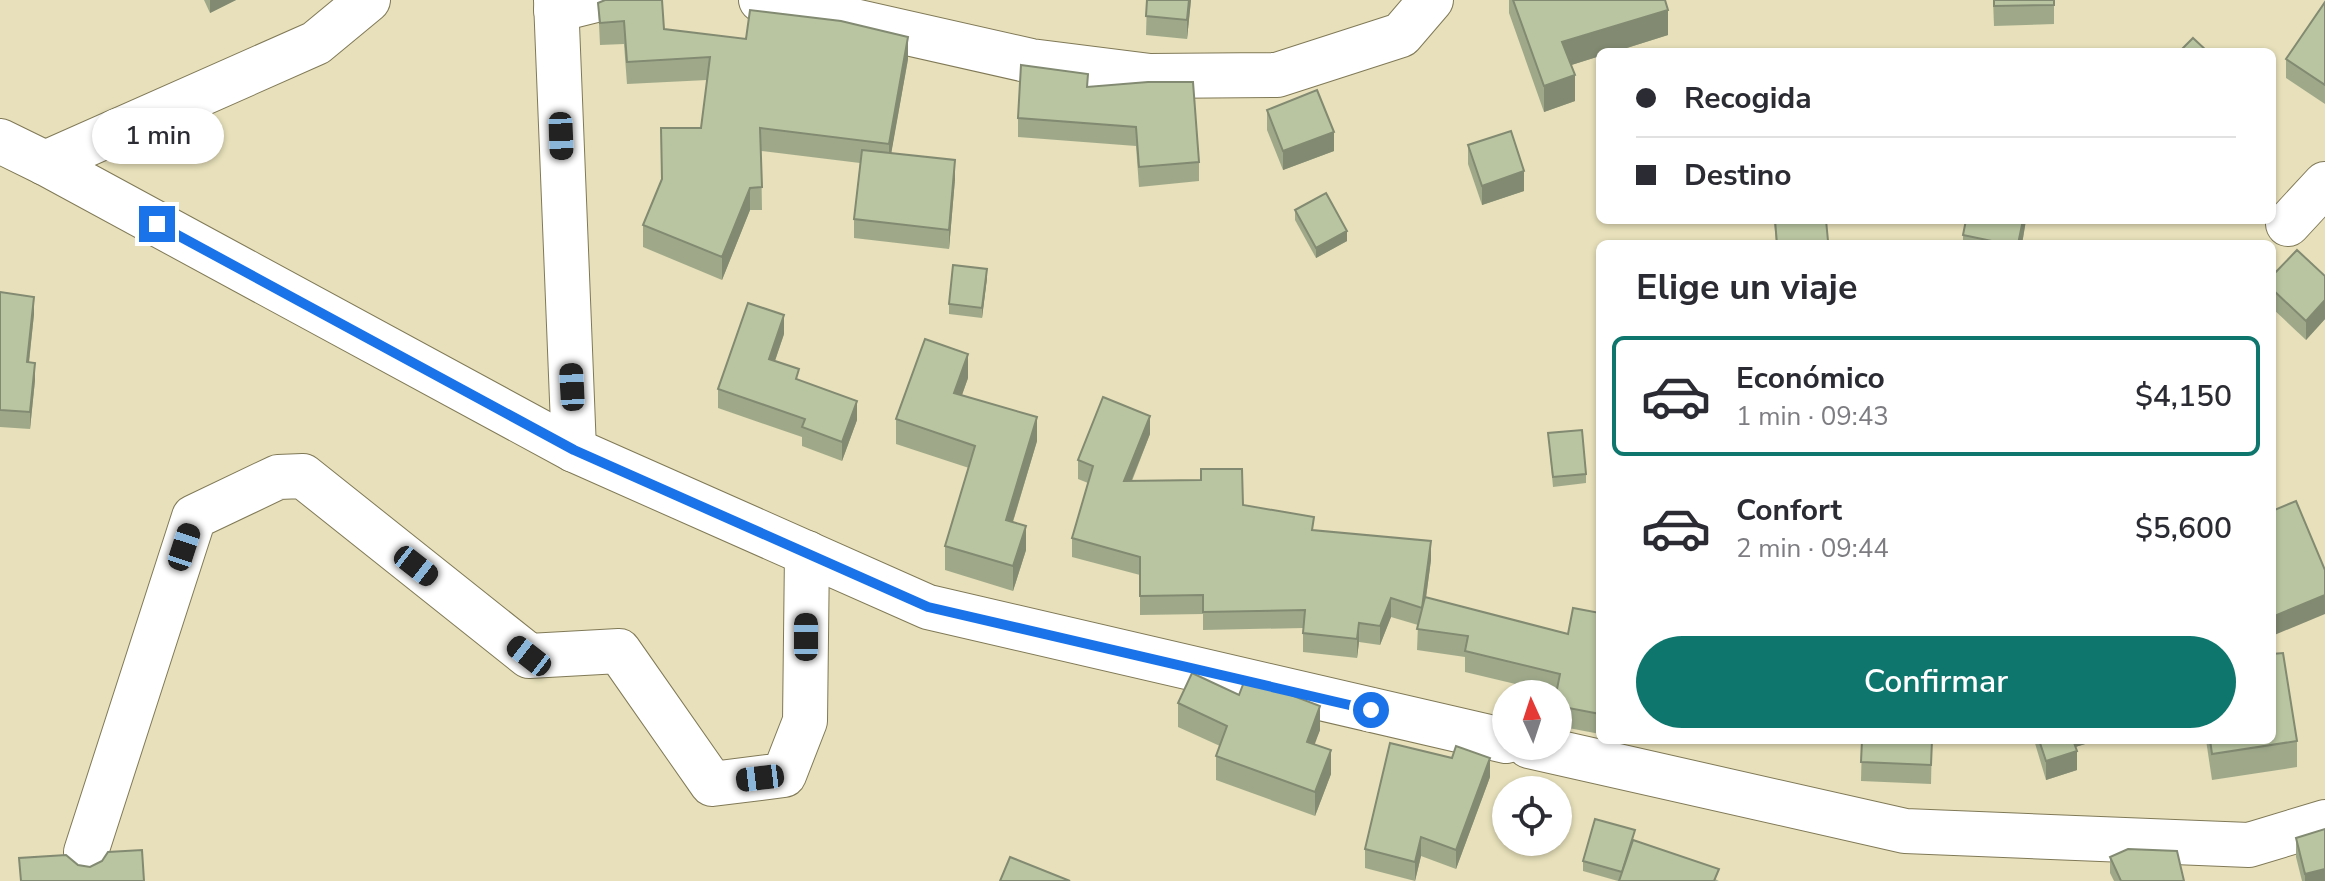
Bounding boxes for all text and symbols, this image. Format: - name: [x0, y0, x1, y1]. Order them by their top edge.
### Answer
- text: Recogida: [1684, 78, 1812, 119]
- callout: 1 min: [91, 108, 223, 164]
- car: [548, 112, 574, 160]
- text: 1 min: [125, 118, 191, 153]
- text: Destino: [1684, 155, 1792, 196]
- route end: [139, 206, 175, 242]
- text: Elige un viaje: [1636, 263, 1857, 312]
- text: Económico: [1736, 358, 1885, 399]
- icon: car: [1640, 360, 1712, 432]
- car: [559, 362, 585, 412]
- text: $4,150: [2135, 376, 2232, 417]
- text: 1 min · 09:43: [1736, 399, 1889, 434]
- text: Confort: [1736, 490, 1842, 531]
- icon: car: [1640, 492, 1712, 564]
- text: $5,600: [2135, 508, 2232, 549]
- car: [165, 520, 203, 574]
- text: 2 min · 09:44: [1736, 531, 1889, 566]
- car: [390, 542, 442, 590]
- car: [794, 613, 818, 661]
- car: [503, 632, 555, 680]
- button: Confirmar: [1636, 636, 2236, 728]
- north arrow: [1492, 680, 1572, 760]
- map controls: [1492, 680, 1572, 856]
- route start: [1353, 692, 1389, 728]
- car: [735, 763, 785, 793]
- button: locate: [1492, 776, 1572, 856]

